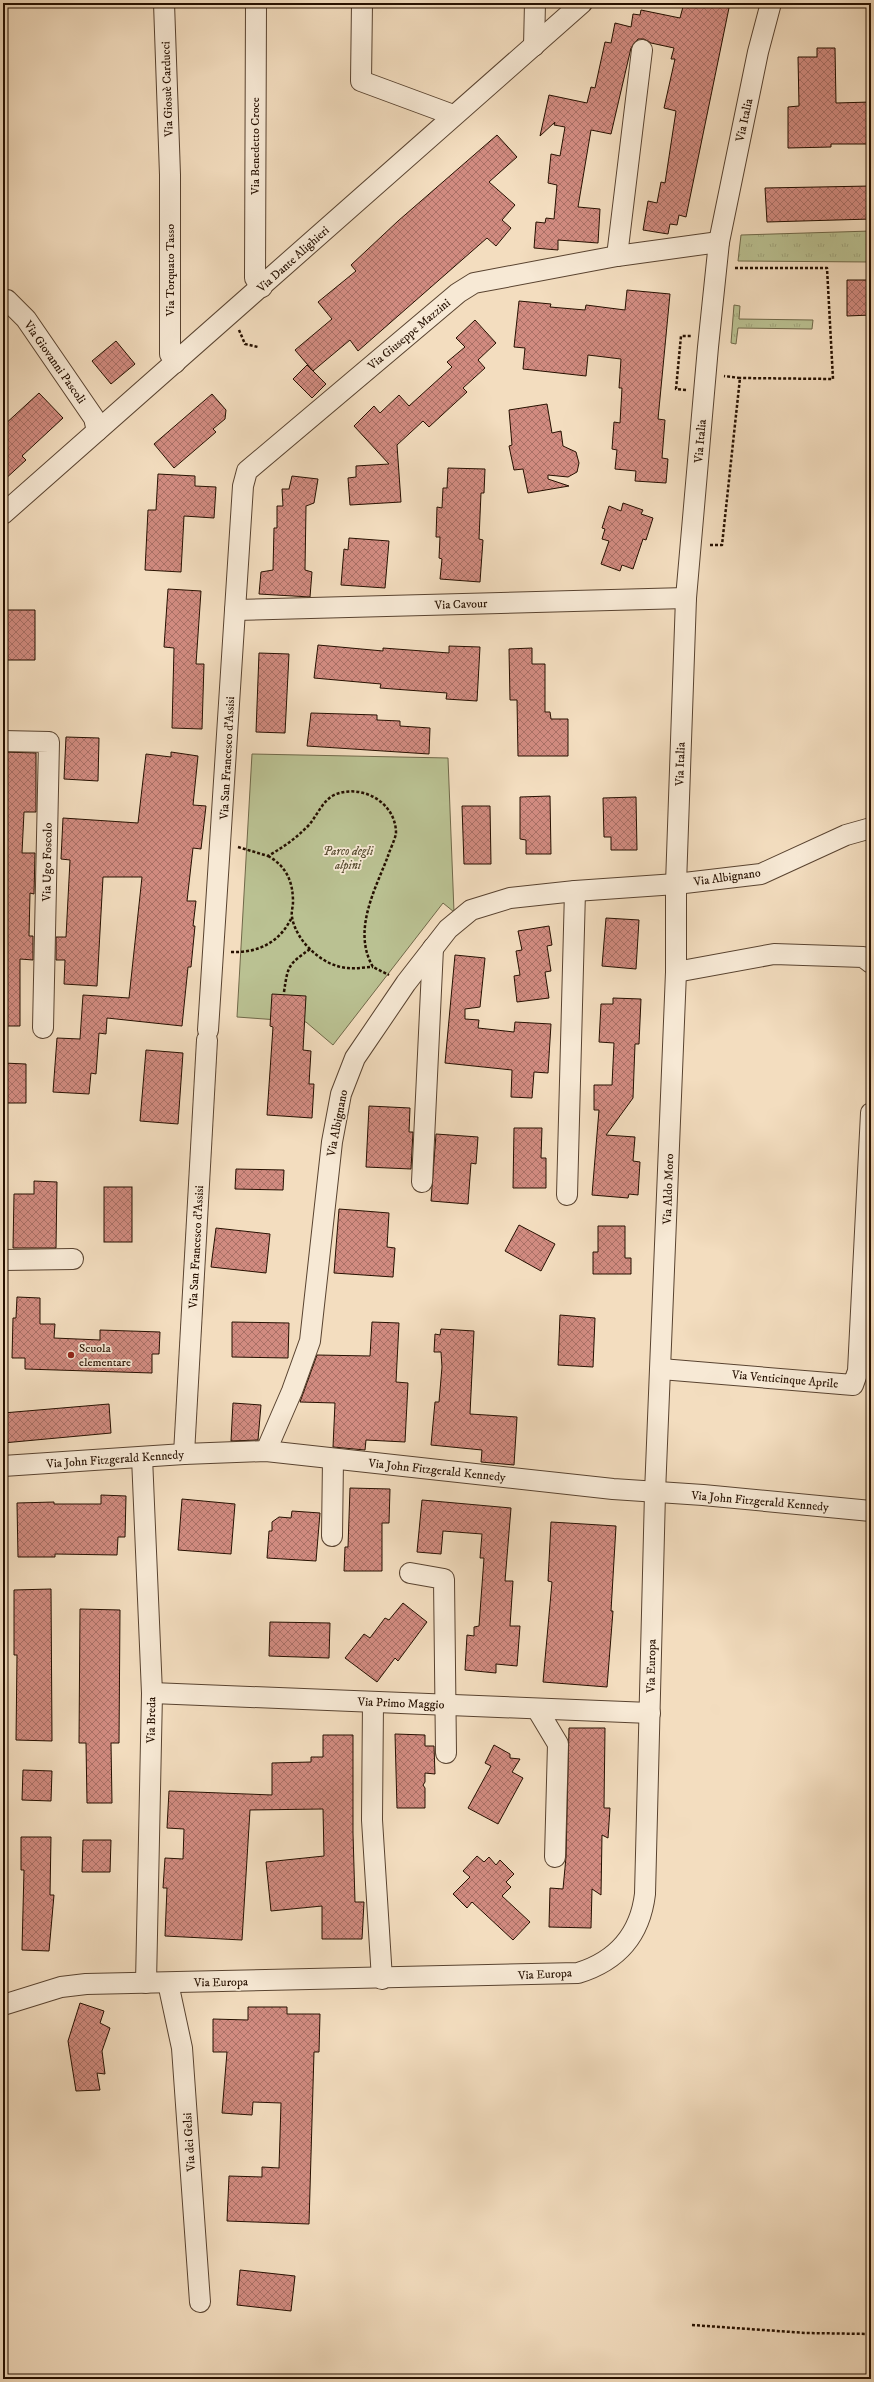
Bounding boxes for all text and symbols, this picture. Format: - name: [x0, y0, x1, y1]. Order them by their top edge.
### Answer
- street label: Via Giosuè Carducci: [158, 41, 177, 138]
- street label: Via Italia: [732, 96, 757, 144]
- street label: Via Benedetto Croce: [248, 97, 263, 196]
- street label: Via Dante Alighieri: [253, 223, 333, 296]
- street label: Via Torquato Tasso: [163, 224, 178, 317]
- street label: Via Giuseppe Mazzini: [364, 296, 454, 374]
- street label: Via Giovanni Pascoli: [20, 317, 89, 407]
- street label: Via Italia: [691, 418, 710, 464]
- street label: Via Cavour: [433, 596, 488, 613]
- street label: Via San Francesco d'Assisi: [217, 696, 238, 821]
- street label: Via Italia: [672, 741, 689, 787]
- street label: Via Ugo Foscolo: [39, 822, 56, 902]
- park label: Parco degli alpini: [323, 844, 374, 873]
- street label: Via Albignano: [692, 865, 762, 890]
- street label: Via Albignano: [323, 1088, 351, 1159]
- street label: Via Aldo Moro: [660, 1153, 677, 1226]
- street label: Via San Francesco d'Assisi: [186, 1185, 207, 1310]
- place label: Scuola elementare: [79, 1341, 131, 1370]
- marker: Scuola elementare: [66, 1350, 76, 1360]
- street label: Via Venticinque Aprile: [730, 1367, 839, 1392]
- street label: Via John Fitzgerald Kennedy: [45, 1447, 185, 1472]
- street label: Via John Fitzgerald Kennedy: [367, 1456, 507, 1485]
- street label: Via John Fitzgerald Kennedy: [690, 1488, 830, 1515]
- street label: Via Europa: [644, 1638, 659, 1694]
- street label: Via Primo Maggio: [356, 1694, 445, 1713]
- street label: Via Breda: [144, 1696, 159, 1744]
- street label: Via Europa: [517, 1966, 573, 1983]
- street label: Via Europa: [193, 1975, 249, 1990]
- street label: Via dei Gelsi: [180, 2112, 199, 2173]

